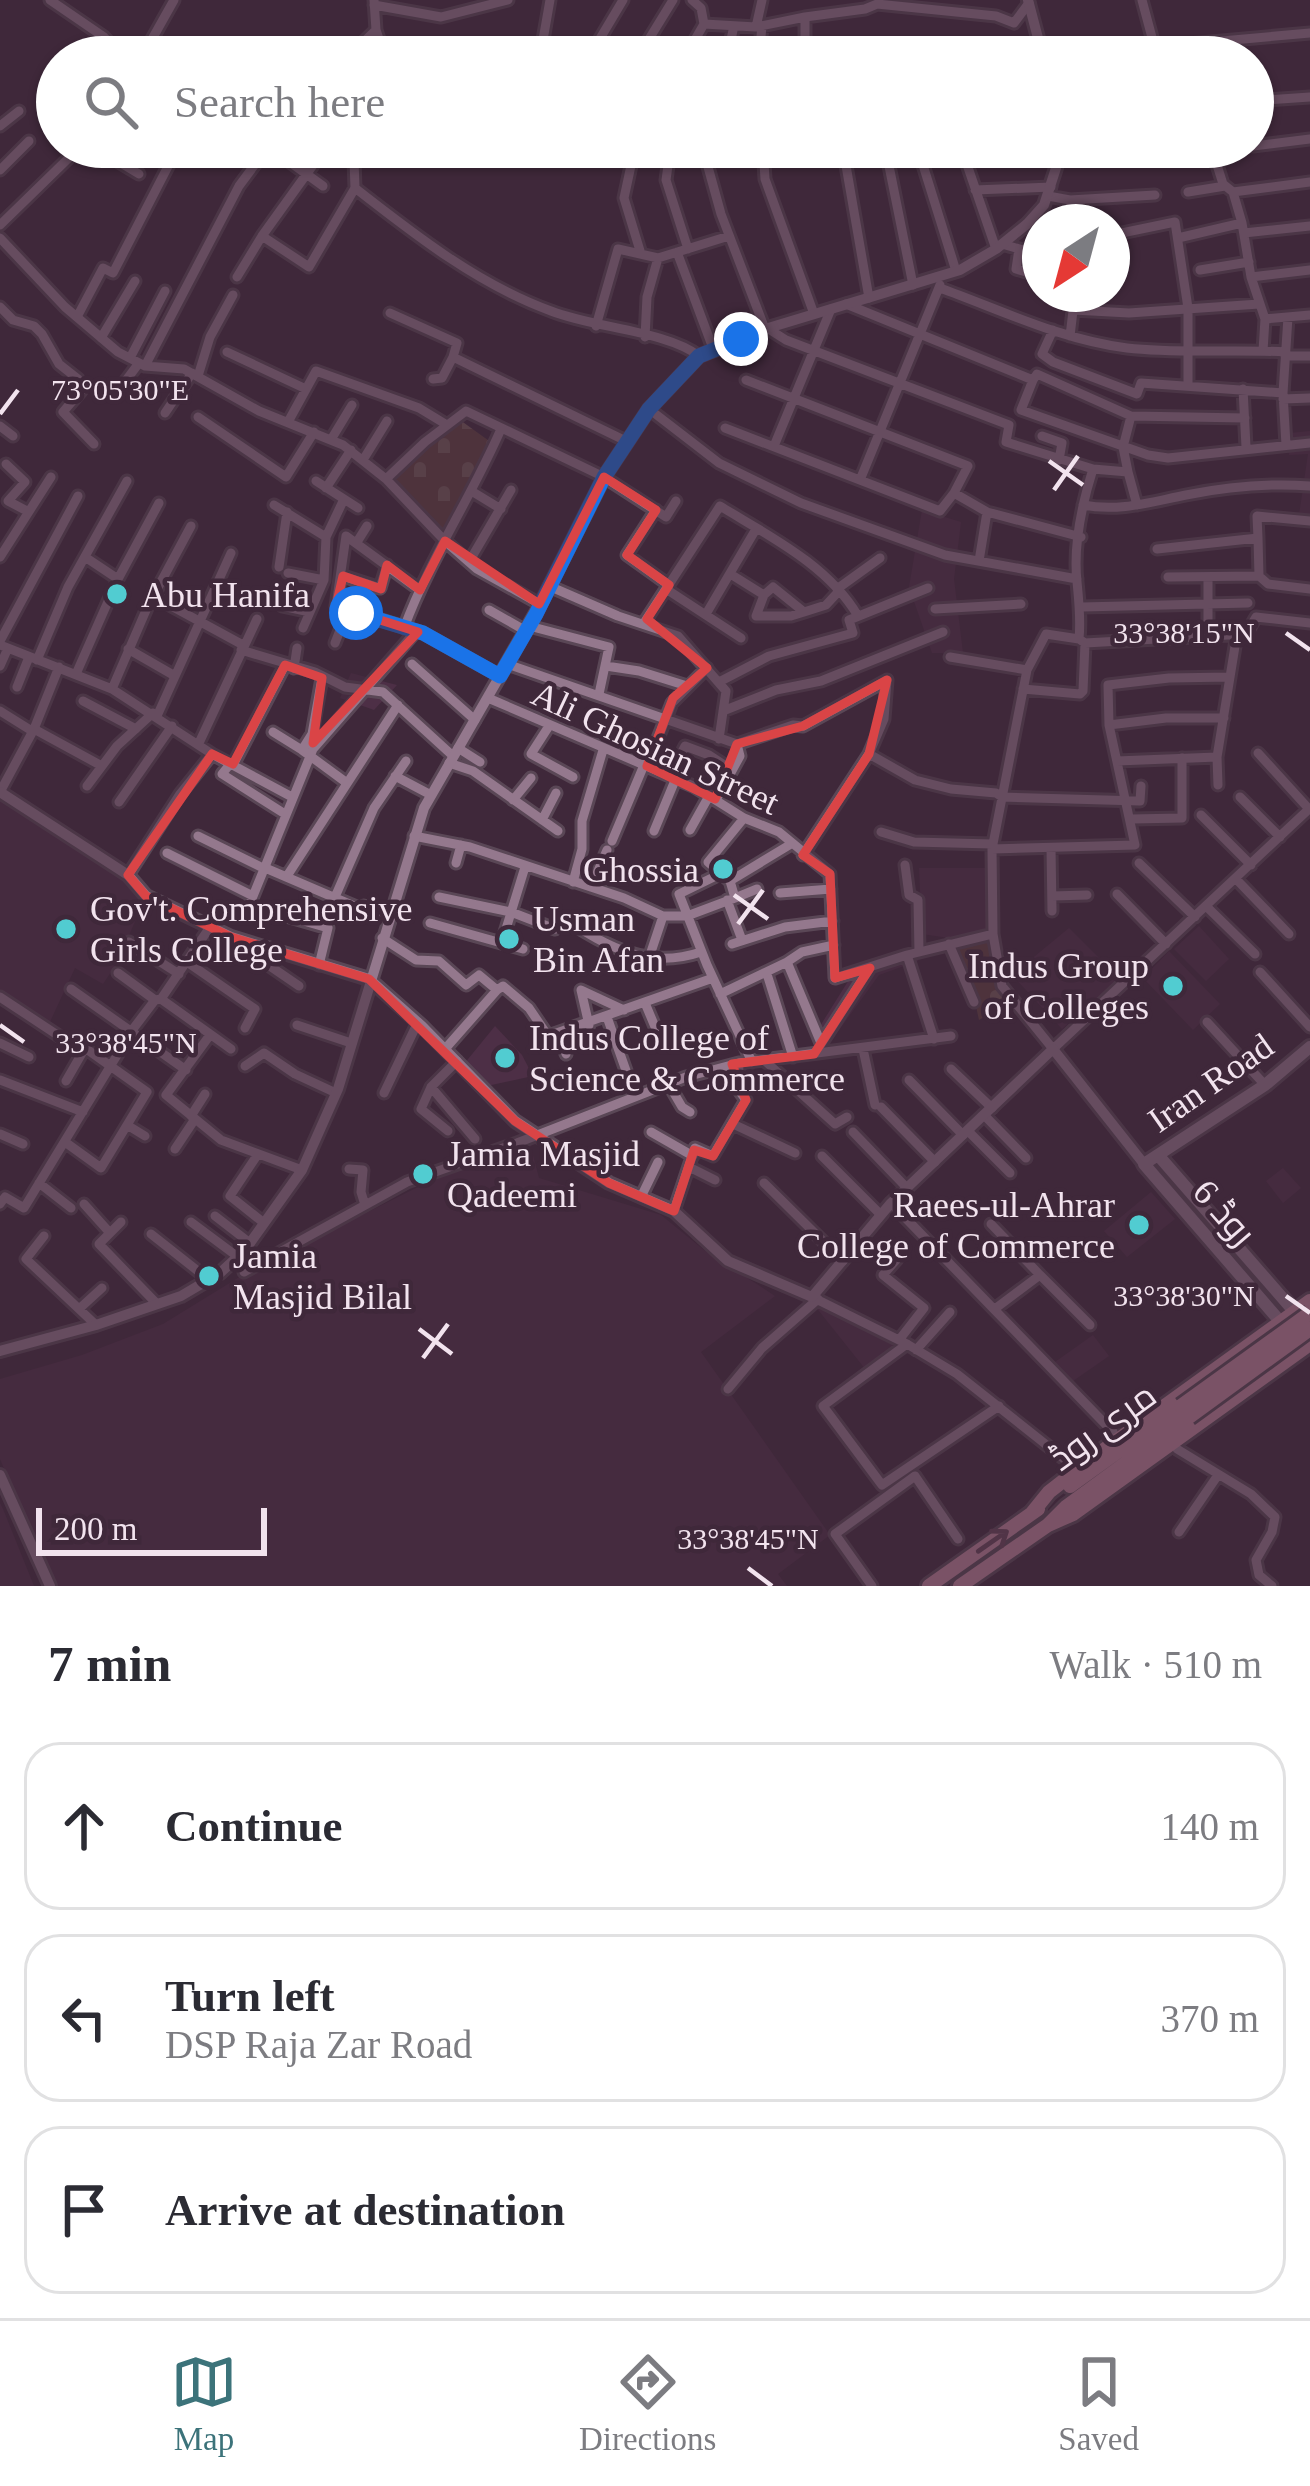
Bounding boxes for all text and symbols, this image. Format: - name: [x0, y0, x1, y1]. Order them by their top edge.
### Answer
- search box: [36, 36, 1274, 168]
- icon: search: [78, 69, 144, 135]
- text: Search here: [174, 77, 385, 127]
- north arrow: [1022, 204, 1130, 312]
- route end: [714, 312, 768, 366]
- text: 73°05'30"E: [51, 373, 189, 406]
- place label: Abu Hanifa: [141, 575, 310, 615]
- marker: Abu Hanifa: [104, 581, 130, 607]
- route start: [329, 586, 383, 640]
- text: 33°38'15"N: [1113, 616, 1255, 649]
- street label: Ali Ghosian Street: [526, 673, 785, 823]
- place label: Ghossia: [583, 850, 699, 890]
- marker: Ghossia: [710, 856, 736, 882]
- place label: Gov't. Comprehensive Girls College: [90, 889, 412, 970]
- place label: Usman Bin Afan: [533, 899, 664, 980]
- marker: Gov't. Comprehensive Girls College: [53, 916, 79, 942]
- marker: Usman Bin Afan: [496, 926, 522, 952]
- place label: Indus Group of Colleges: [968, 946, 1149, 1027]
- marker: Indus Group of Colleges: [1160, 973, 1186, 999]
- place label: Indus College of Science & Commerce: [529, 1018, 845, 1099]
- street label: Iran Road: [1141, 1025, 1281, 1140]
- text: 33°38'45"N: [55, 1026, 197, 1059]
- marker: Indus College of Science & Commerce: [492, 1045, 518, 1071]
- place label: Jamia Masjid Qadeemi: [447, 1134, 640, 1215]
- marker: Jamia Masjid Qadeemi: [410, 1161, 436, 1187]
- street label: روڈ 6: [1185, 1172, 1263, 1254]
- place label: Raees-ul-Ahrar College of Commerce: [797, 1185, 1115, 1266]
- marker: Raees-ul-Ahrar College of Commerce: [1126, 1212, 1152, 1238]
- place label: Jamia Masjid Bilal: [233, 1236, 412, 1317]
- marker: Jamia Masjid Bilal: [196, 1263, 222, 1289]
- text: 33°38'30"N: [1113, 1279, 1255, 1312]
- street label: مری روڈ: [1042, 1375, 1164, 1480]
- scale bar: [36, 1502, 267, 1555]
- text: 200 m: [54, 1511, 137, 1547]
- text: 33°38'45"N: [677, 1522, 819, 1555]
- one-way arrow: [976, 1529, 1009, 1554]
- text: 7 min: [48, 1636, 171, 1692]
- text: Walk · 510 m: [1050, 1643, 1262, 1686]
- icon: ahead: [51, 1793, 117, 1859]
- text: Continue: [165, 1801, 343, 1851]
- text: 140 m: [1160, 1805, 1259, 1848]
- text: Turn left: [165, 1971, 335, 2021]
- icon: left: [51, 1985, 117, 2051]
- text: 370 m: [1160, 1997, 1259, 2040]
- text: DSP Raja Zar Road: [165, 2023, 472, 2066]
- icon: arrive: [51, 2177, 117, 2243]
- text: Arrive at destination: [165, 2185, 565, 2235]
- tab: Map: [171, 2349, 237, 2458]
- tab: Directions: [579, 2349, 716, 2458]
- tab: Saved: [1058, 2349, 1139, 2458]

